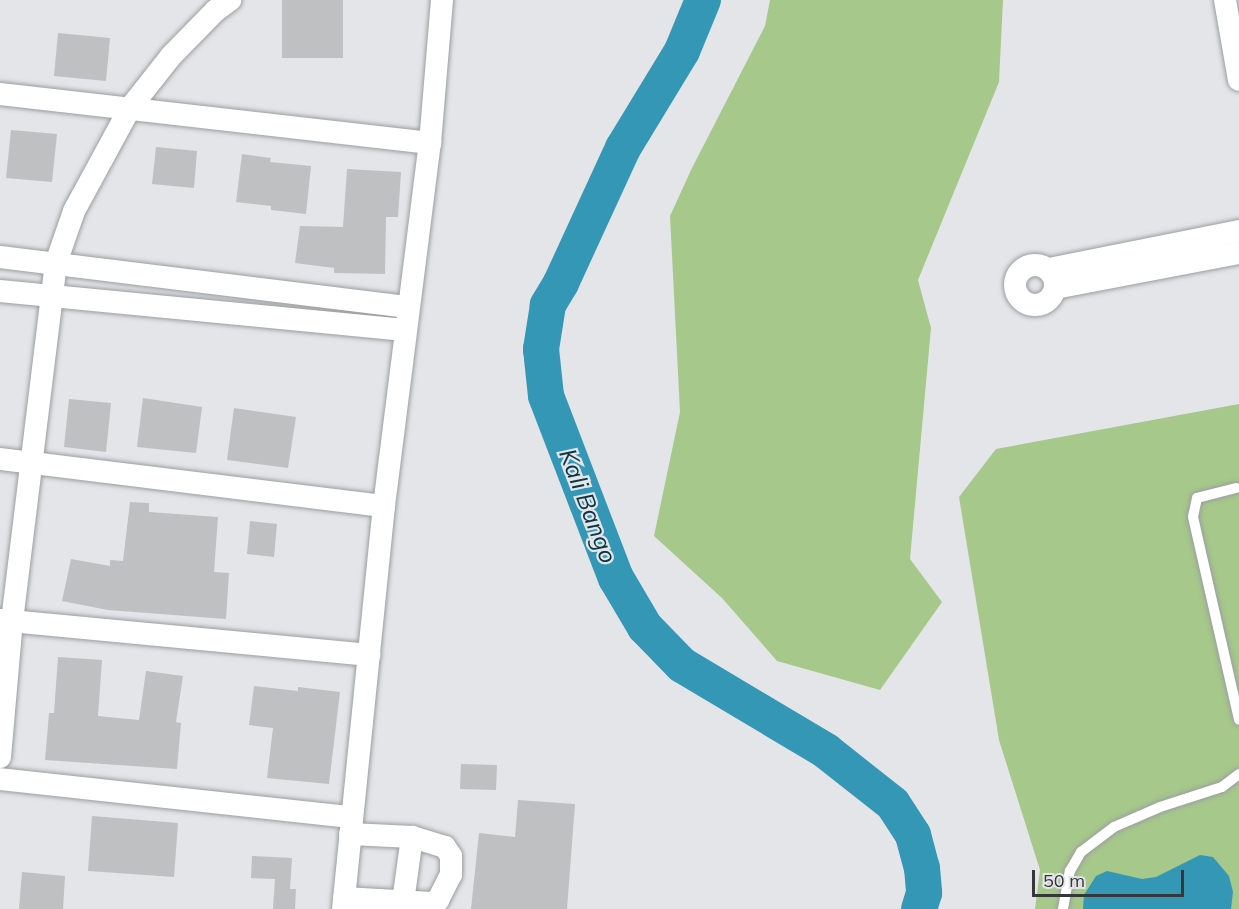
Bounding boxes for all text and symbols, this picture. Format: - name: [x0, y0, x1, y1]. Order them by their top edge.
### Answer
- water label: Kali Bango: [553, 445, 623, 567]
- scale bar: [1035, 858, 1186, 896]
- text: 50 m: [1043, 869, 1085, 892]

